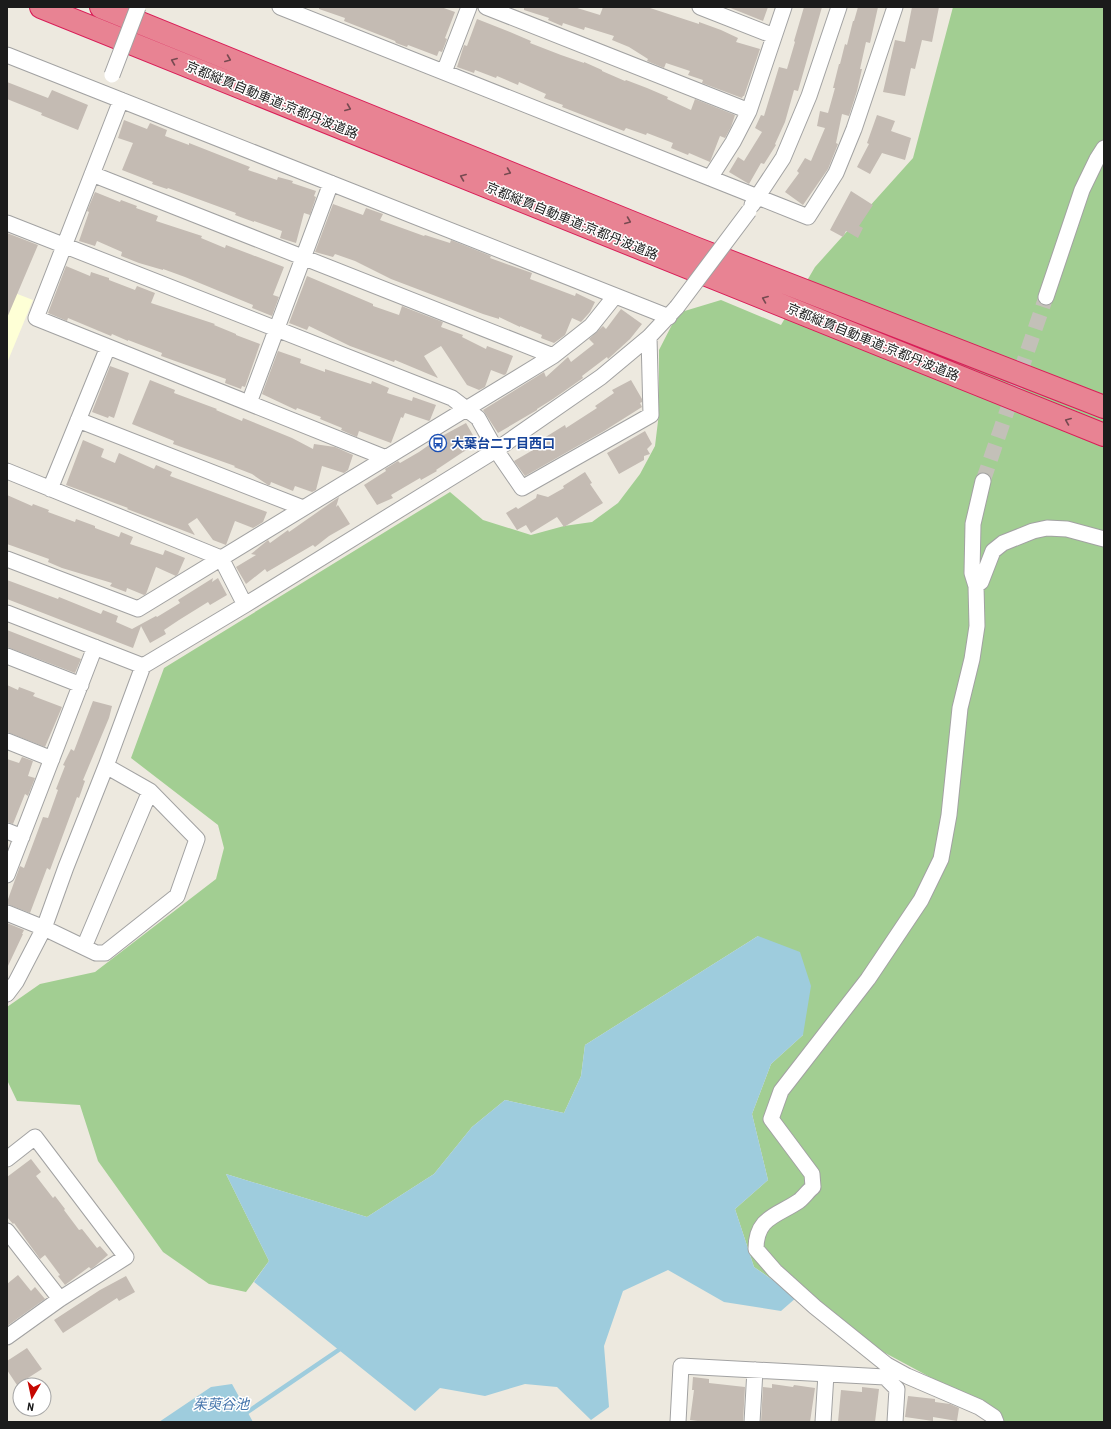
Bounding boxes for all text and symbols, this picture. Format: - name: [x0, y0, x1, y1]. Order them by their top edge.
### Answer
- one-way arrow: [225, 54, 232, 62]
- one-way arrow: [170, 57, 177, 65]
- street label: 京都縦貫自動車道;京都丹波道路: [184, 58, 360, 142]
- one-way arrow: [345, 103, 352, 111]
- one-way arrow: [504, 168, 511, 176]
- one-way arrow: [460, 174, 467, 182]
- street label: 京都縦貫自動車道;京都丹波道路: [484, 179, 660, 263]
- one-way arrow: [625, 217, 632, 225]
- one-way arrow: [762, 296, 770, 304]
- street label: 京都縦貫自動車道;京都丹波道路: [785, 300, 961, 384]
- one-way arrow: [1064, 417, 1071, 425]
- bus stop icon: 大葉台二丁目西口: [428, 433, 448, 453]
- place label: 大葉台二丁目西口: [451, 436, 555, 451]
- north arrow: [12, 1377, 52, 1417]
- water label: 茱萸谷池: [193, 1396, 251, 1412]
- text: N: [26, 1399, 35, 1413]

